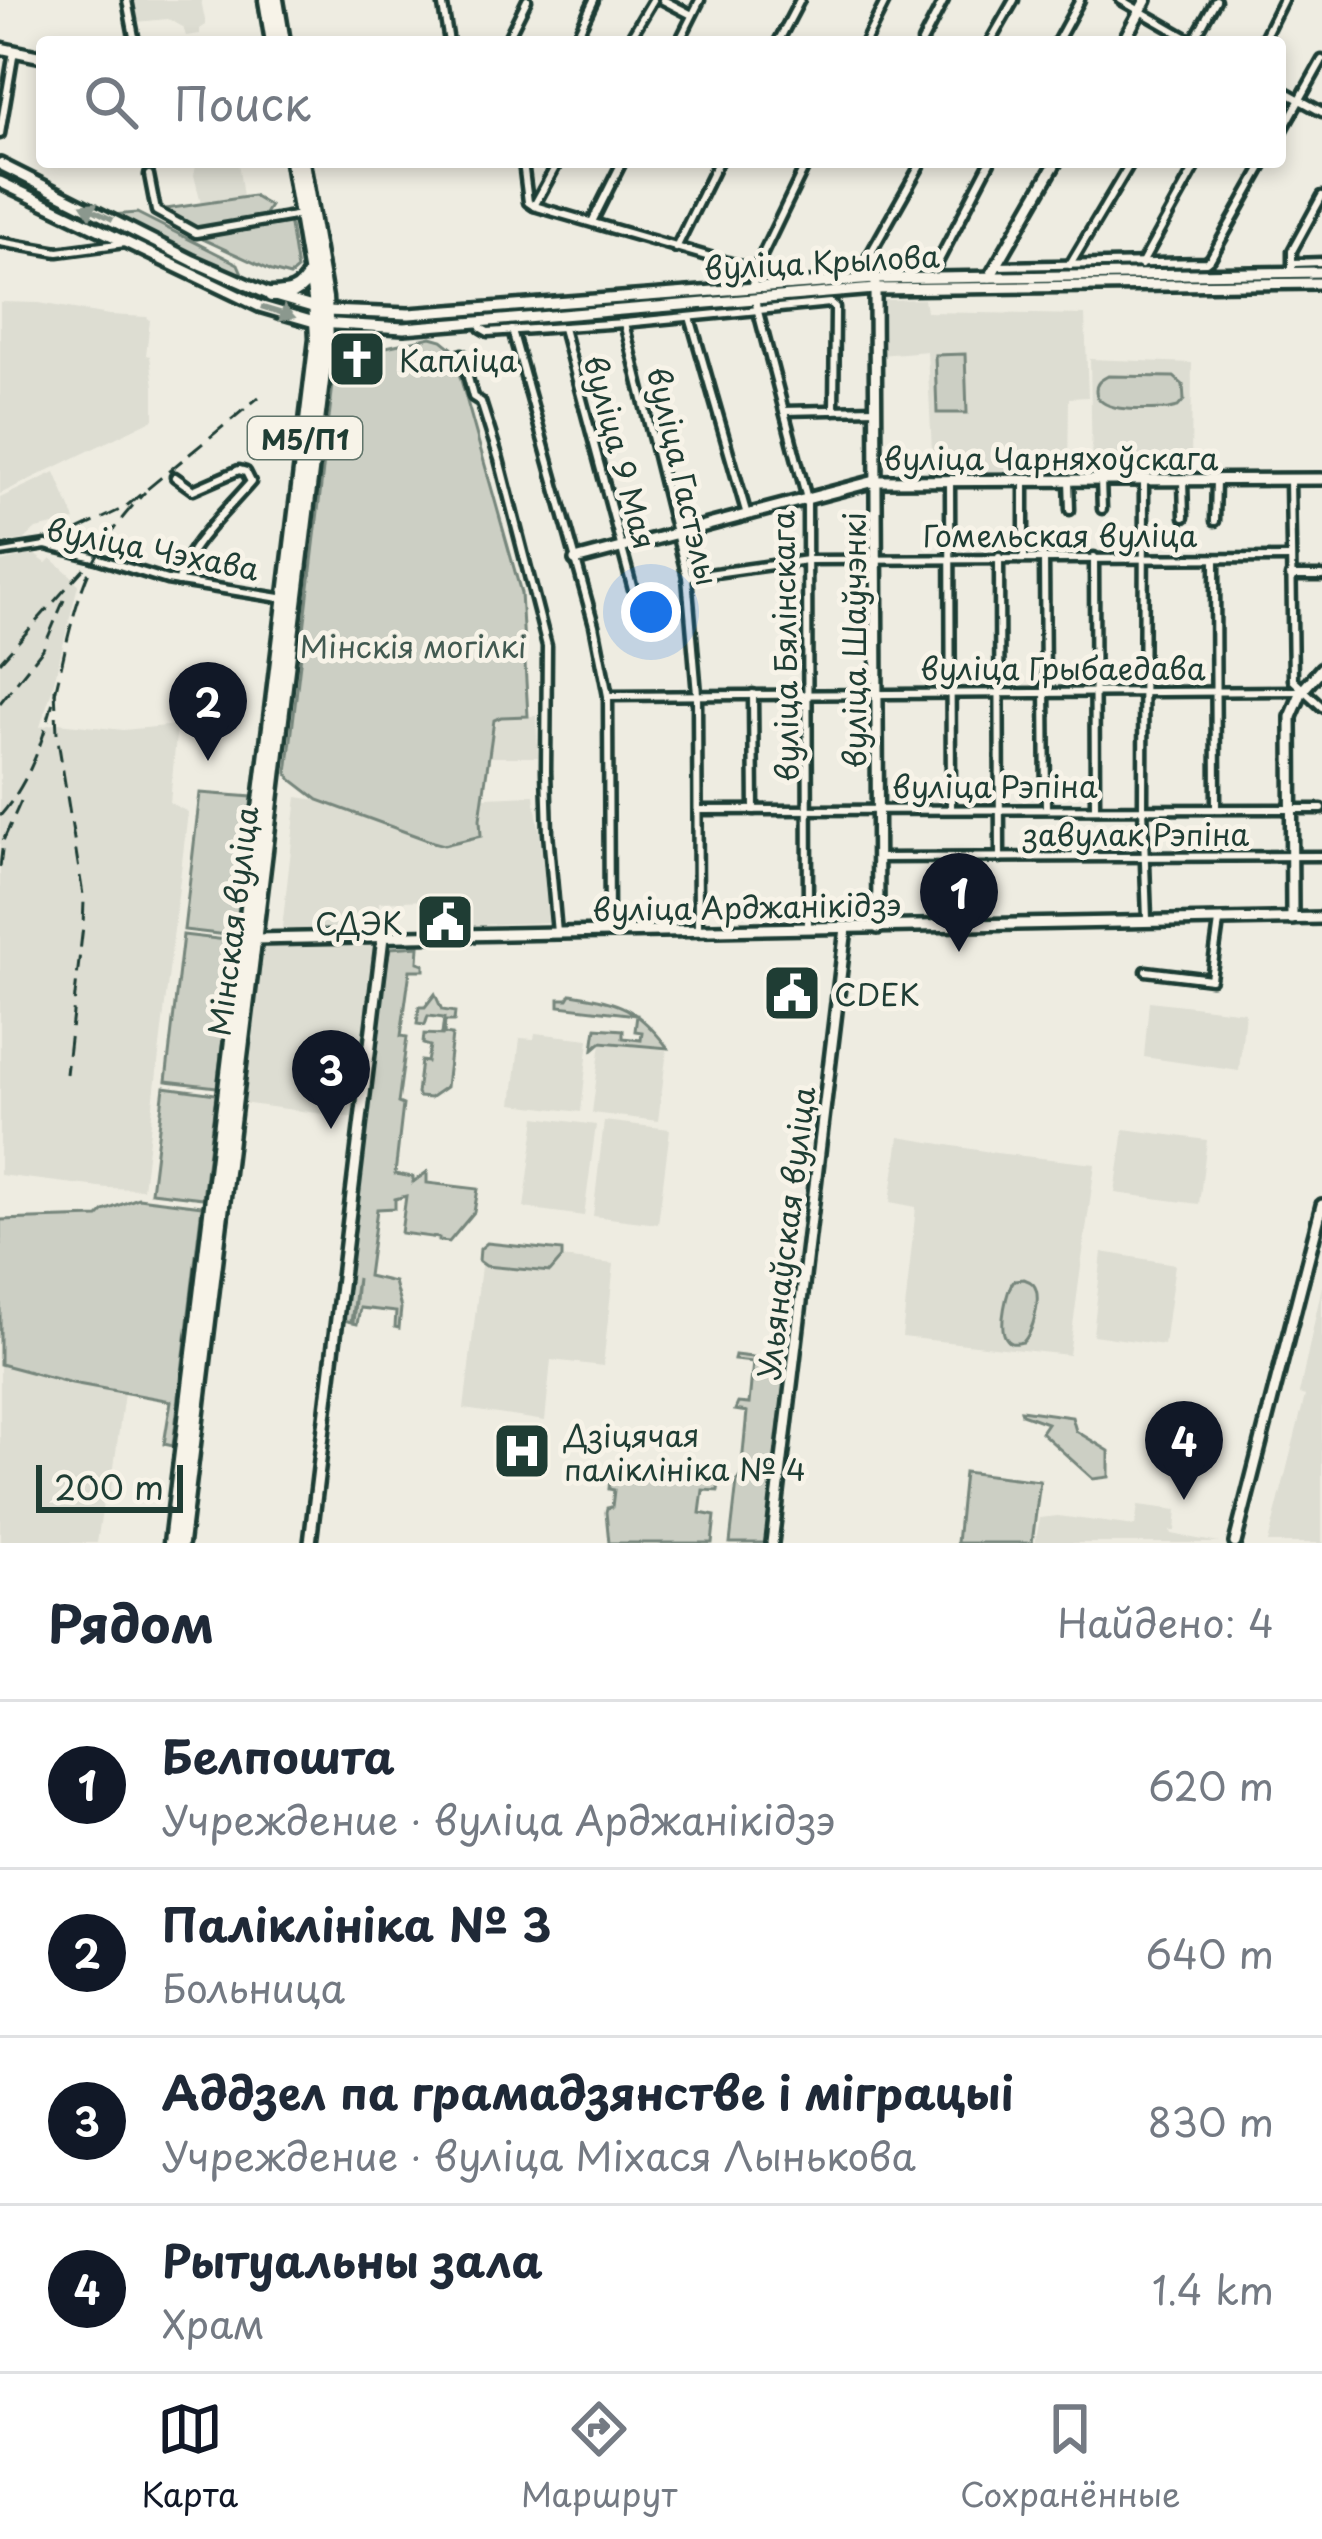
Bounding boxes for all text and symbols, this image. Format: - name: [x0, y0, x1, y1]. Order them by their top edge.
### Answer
- search box: [36, 36, 1286, 168]
- text: Поиск: [174, 68, 311, 136]
- icon: search: [78, 69, 144, 135]
- one-way arrow: [80, 203, 114, 223]
- street label: вуліца Крылова: [703, 232, 941, 290]
- one-way arrow: [261, 304, 297, 322]
- church icon: Капліца: [326, 328, 388, 390]
- place label: Капліца: [399, 337, 518, 382]
- street label: вуліца 9 Мая: [574, 350, 668, 554]
- street label: вуліца Гастэлы: [637, 362, 731, 590]
- road number: М5/П1: [248, 417, 362, 459]
- street label: вуліца Чарняхоўскага: [884, 435, 1218, 480]
- street label: вуліца Чэхава: [43, 505, 263, 591]
- street label: вуліца Бялінскага: [759, 510, 809, 782]
- street label: вуліца Шаўчэнкі: [831, 512, 876, 768]
- street label: Гомельская вуліца: [923, 512, 1198, 557]
- your location: [621, 582, 681, 642]
- park label: Мінскія могілкі: [300, 623, 526, 668]
- street label: вуліца Грыбаедава: [920, 645, 1206, 690]
- pin: 2: [169, 662, 247, 761]
- street label: вуліца Рэпіна: [892, 763, 1098, 808]
- street label: Мінская вуліца: [196, 803, 268, 1038]
- street label: завулак Рэпіна: [1022, 811, 1250, 856]
- pin: 1: [920, 853, 998, 952]
- street label: вуліца Арджанікідзэ: [592, 881, 902, 931]
- public building icon: СДЭК: [414, 891, 476, 953]
- place label: СДЭК: [315, 900, 403, 945]
- public building icon: CDEK: [761, 962, 823, 1024]
- place label: CDEK: [834, 971, 920, 1016]
- pin: 3: [292, 1030, 370, 1129]
- street label: Ульянаўская вуліца: [745, 1083, 825, 1382]
- pin: 4: [1145, 1401, 1223, 1500]
- place label: Дзіцячая паліклініка № 4: [563, 1412, 806, 1491]
- hospital icon: Дзіцячая паліклініка № 4: [491, 1420, 553, 1482]
- scale bar: [36, 1459, 183, 1512]
- text: 200 m: [54, 1461, 164, 1511]
- text: Рядом: [48, 1583, 214, 1660]
- text: Найдено: 4: [1057, 1592, 1274, 1651]
- text: Белпошта: [162, 1721, 395, 1789]
- text: 1: [78, 1755, 96, 1814]
- text: 620 m: [1148, 1755, 1274, 1814]
- text: Учреждение · вуліца Арджанікідзэ: [162, 1789, 836, 1848]
- text: Паліклініка № 3: [162, 1889, 552, 1957]
- text: 2: [73, 1923, 101, 1982]
- text: 640 m: [1146, 1923, 1274, 1982]
- text: Больница: [162, 1957, 345, 2016]
- text: Аддзел па грамадзянстве і міграцыі: [162, 2057, 1014, 2125]
- text: 3: [74, 2091, 100, 2150]
- text: 830 m: [1148, 2091, 1274, 2150]
- text: Учреждение · вуліца Міхася Лынькова: [162, 2125, 916, 2184]
- text: Рытуальны зала: [162, 2225, 543, 2293]
- text: 4: [74, 2259, 100, 2318]
- text: 1.4 km: [1152, 2259, 1274, 2318]
- text: Храм: [162, 2293, 265, 2352]
- tab: Карта: [141, 2396, 238, 2518]
- tab: Маршрут: [521, 2396, 677, 2518]
- tab: Сохранённые: [960, 2396, 1181, 2518]

